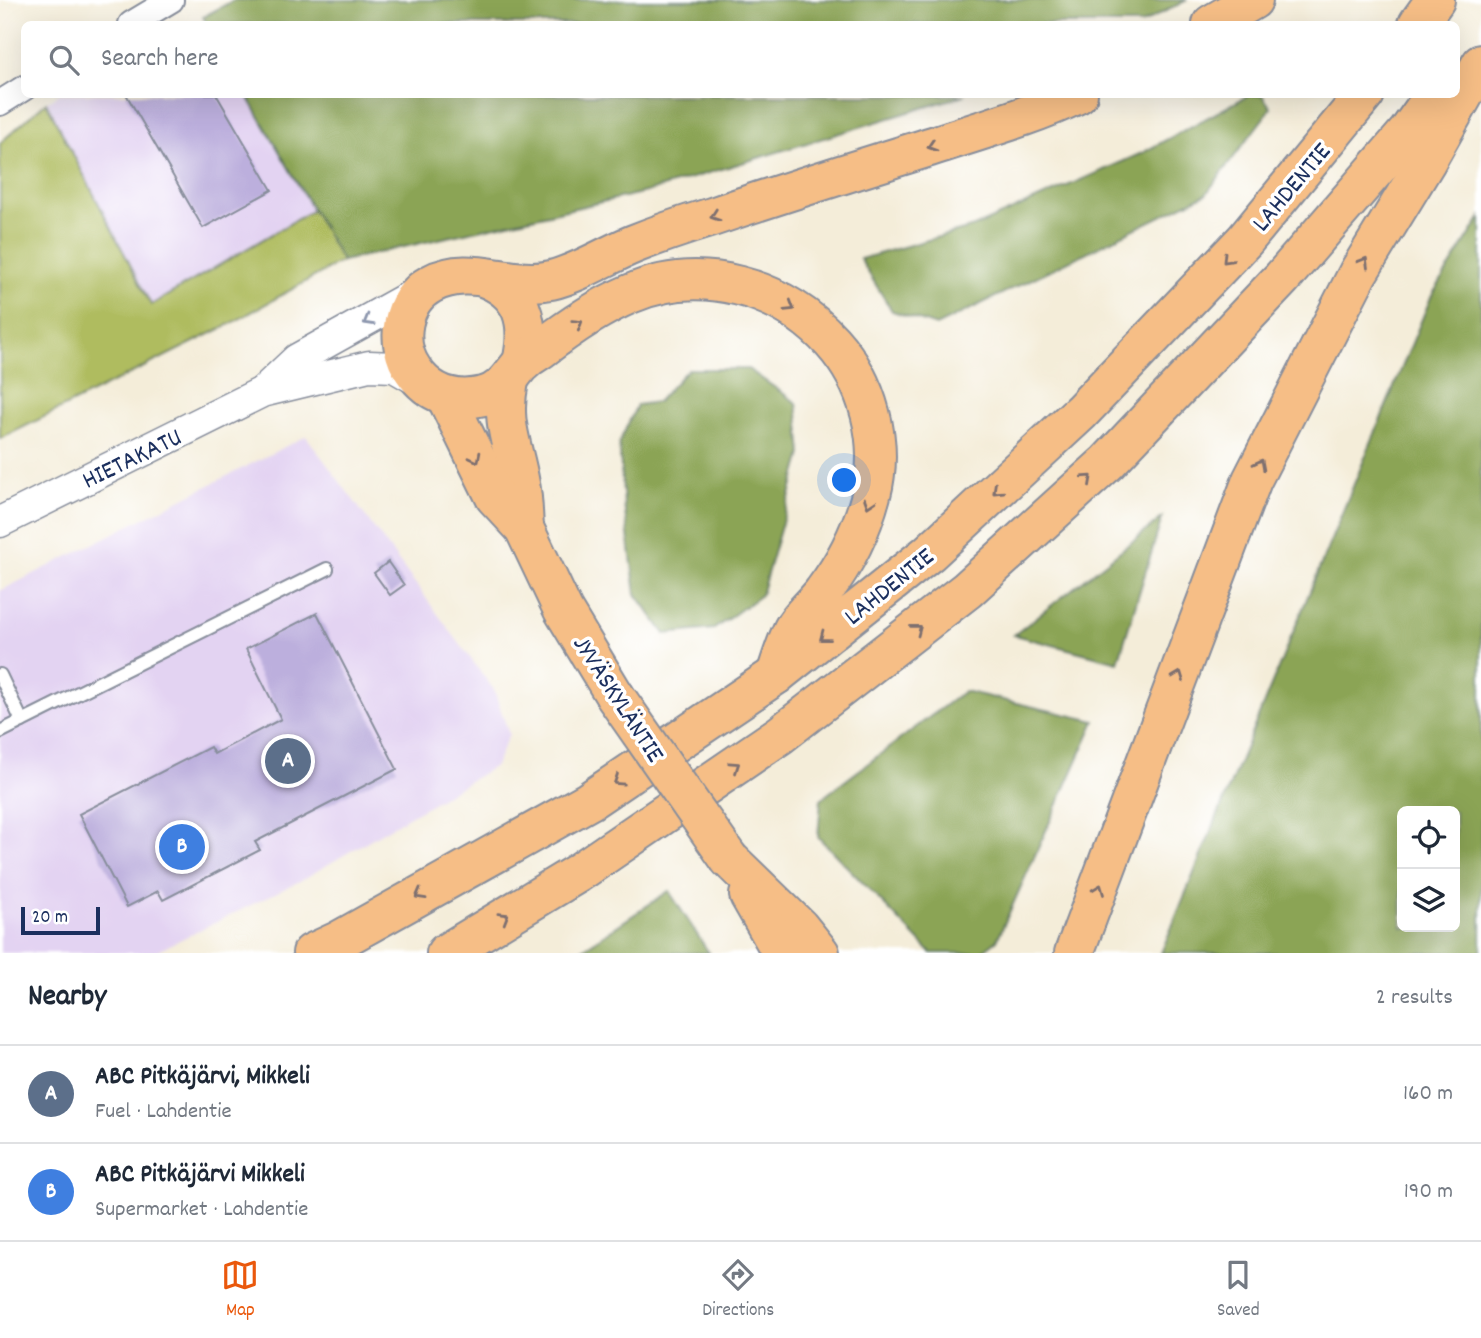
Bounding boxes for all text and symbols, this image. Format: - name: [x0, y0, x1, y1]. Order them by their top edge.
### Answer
- search box: [21, 21, 1460, 98]
- icon: search: [45, 41, 83, 79]
- text: Search here: [101, 41, 219, 78]
- street label: LAHDENTIE: [1244, 135, 1341, 241]
- one-way arrow: [926, 138, 938, 152]
- one-way arrow: [709, 208, 722, 222]
- one-way arrow: [1222, 251, 1235, 264]
- one-way arrow: [1356, 256, 1369, 269]
- one-way arrow: [783, 299, 796, 312]
- one-way arrow: [363, 313, 376, 326]
- one-way arrow: [570, 319, 583, 332]
- street label: HIETAKATU: [76, 420, 189, 500]
- one-way arrow: [467, 451, 481, 463]
- one-way arrow: [1252, 459, 1266, 471]
- your location: [827, 463, 861, 497]
- one-way arrow: [1080, 475, 1093, 488]
- one-way arrow: [992, 482, 1005, 494]
- one-way arrow: [863, 496, 877, 509]
- street label: LAHDENTIE: [837, 540, 943, 636]
- one-way arrow: [909, 624, 922, 637]
- street label: JYVÄSKYLÄNTIE: [562, 629, 672, 771]
- one-way arrow: [819, 629, 832, 642]
- one-way arrow: [1170, 671, 1184, 683]
- pin: A: [265, 735, 311, 787]
- one-way arrow: [727, 762, 740, 774]
- one-way arrow: [612, 773, 625, 786]
- map controls: [1397, 806, 1460, 932]
- button: locate: [1397, 806, 1460, 869]
- pin: B: [159, 821, 205, 873]
- button: layers: [1397, 869, 1460, 932]
- one-way arrow: [1091, 884, 1105, 896]
- one-way arrow: [415, 887, 428, 900]
- scale bar: [21, 904, 100, 936]
- text: 20 m: [32, 905, 68, 932]
- one-way arrow: [497, 913, 510, 926]
- text: Nearby: [28, 977, 106, 1020]
- text: 2 results: [1376, 982, 1453, 1015]
- text: ABC Pitkäjärvi, Mikkeli: [95, 1059, 310, 1096]
- text: A: [45, 1078, 57, 1111]
- text: 160 m: [1403, 1078, 1453, 1111]
- text: Fuel · Lahdentie: [95, 1096, 232, 1129]
- text: ABC Pitkäjärvi Mikkeli: [95, 1157, 305, 1194]
- text: B: [46, 1176, 56, 1209]
- text: 190 m: [1404, 1176, 1453, 1209]
- text: Supermarket · Lahdentie: [95, 1194, 308, 1227]
- tab: Map: [221, 1256, 259, 1325]
- tab: Directions: [702, 1256, 774, 1325]
- tab: Saved: [1217, 1256, 1260, 1325]

